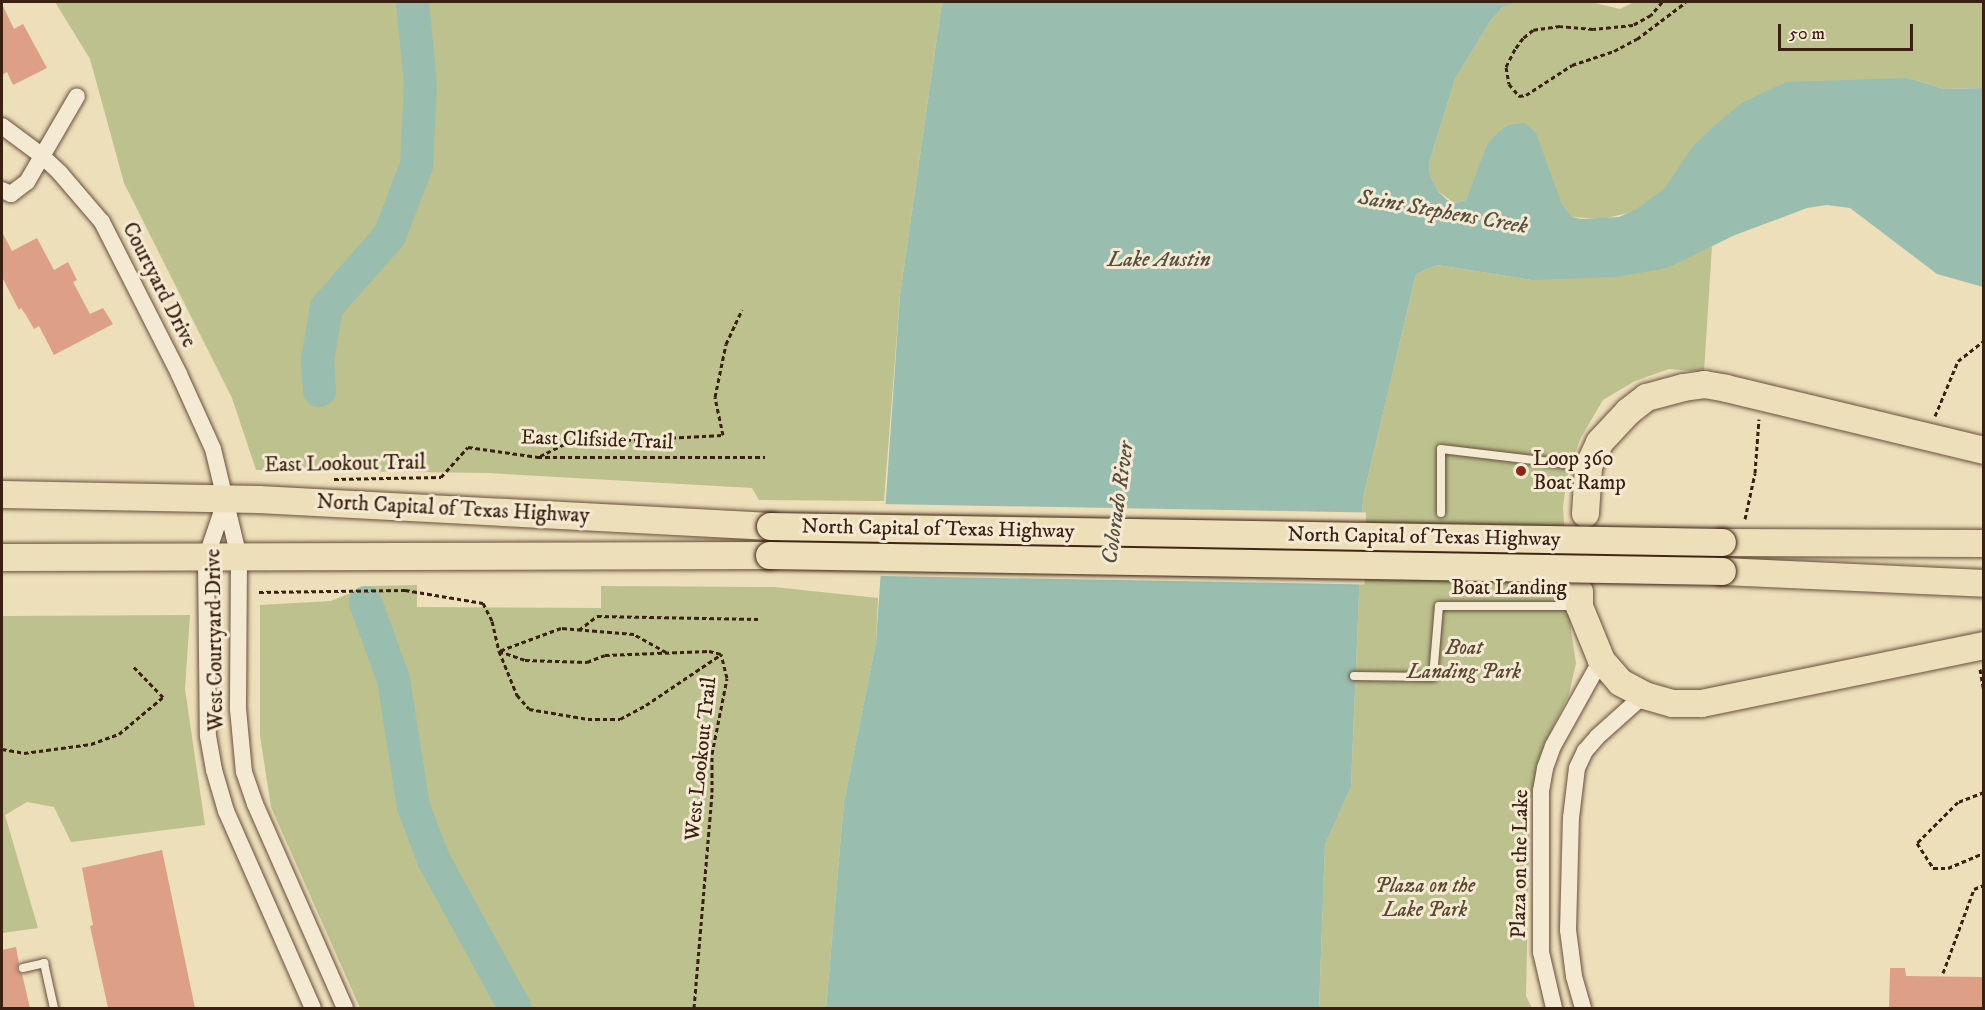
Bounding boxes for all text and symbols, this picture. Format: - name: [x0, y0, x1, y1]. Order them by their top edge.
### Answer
- scale bar: [1781, 12, 1916, 50]
- text: 50 m: [1789, 23, 1825, 45]
- water label: Saint Stephens Creek: [1356, 184, 1530, 240]
- street label: Courtyard Drive: [117, 218, 201, 352]
- water label: Lake Austin: [1107, 247, 1211, 273]
- street label: East Clifside Trail: [520, 425, 674, 455]
- water label: Colorado River: [1096, 440, 1140, 566]
- place label: Loop 360 Boat Ramp: [1533, 446, 1626, 496]
- street label: East Lookout Trail: [264, 450, 426, 478]
- marker: Loop 360 Boat Ramp: [1514, 464, 1528, 478]
- street label: North Capital of Texas Highway: [316, 489, 590, 529]
- street label: North Capital of Texas Highway: [801, 514, 1075, 544]
- street label: North Capital of Texas Highway: [1287, 522, 1561, 552]
- street label: West Courtyard Drive: [201, 549, 229, 731]
- street label: Boat Landing: [1451, 575, 1567, 601]
- park label: Boat Landing Park: [1407, 635, 1521, 685]
- street label: West Lookout Trail: [680, 676, 722, 842]
- street label: Plaza on the Lake: [1506, 789, 1534, 939]
- park label: Plaza on the Lake Park: [1375, 873, 1475, 923]

